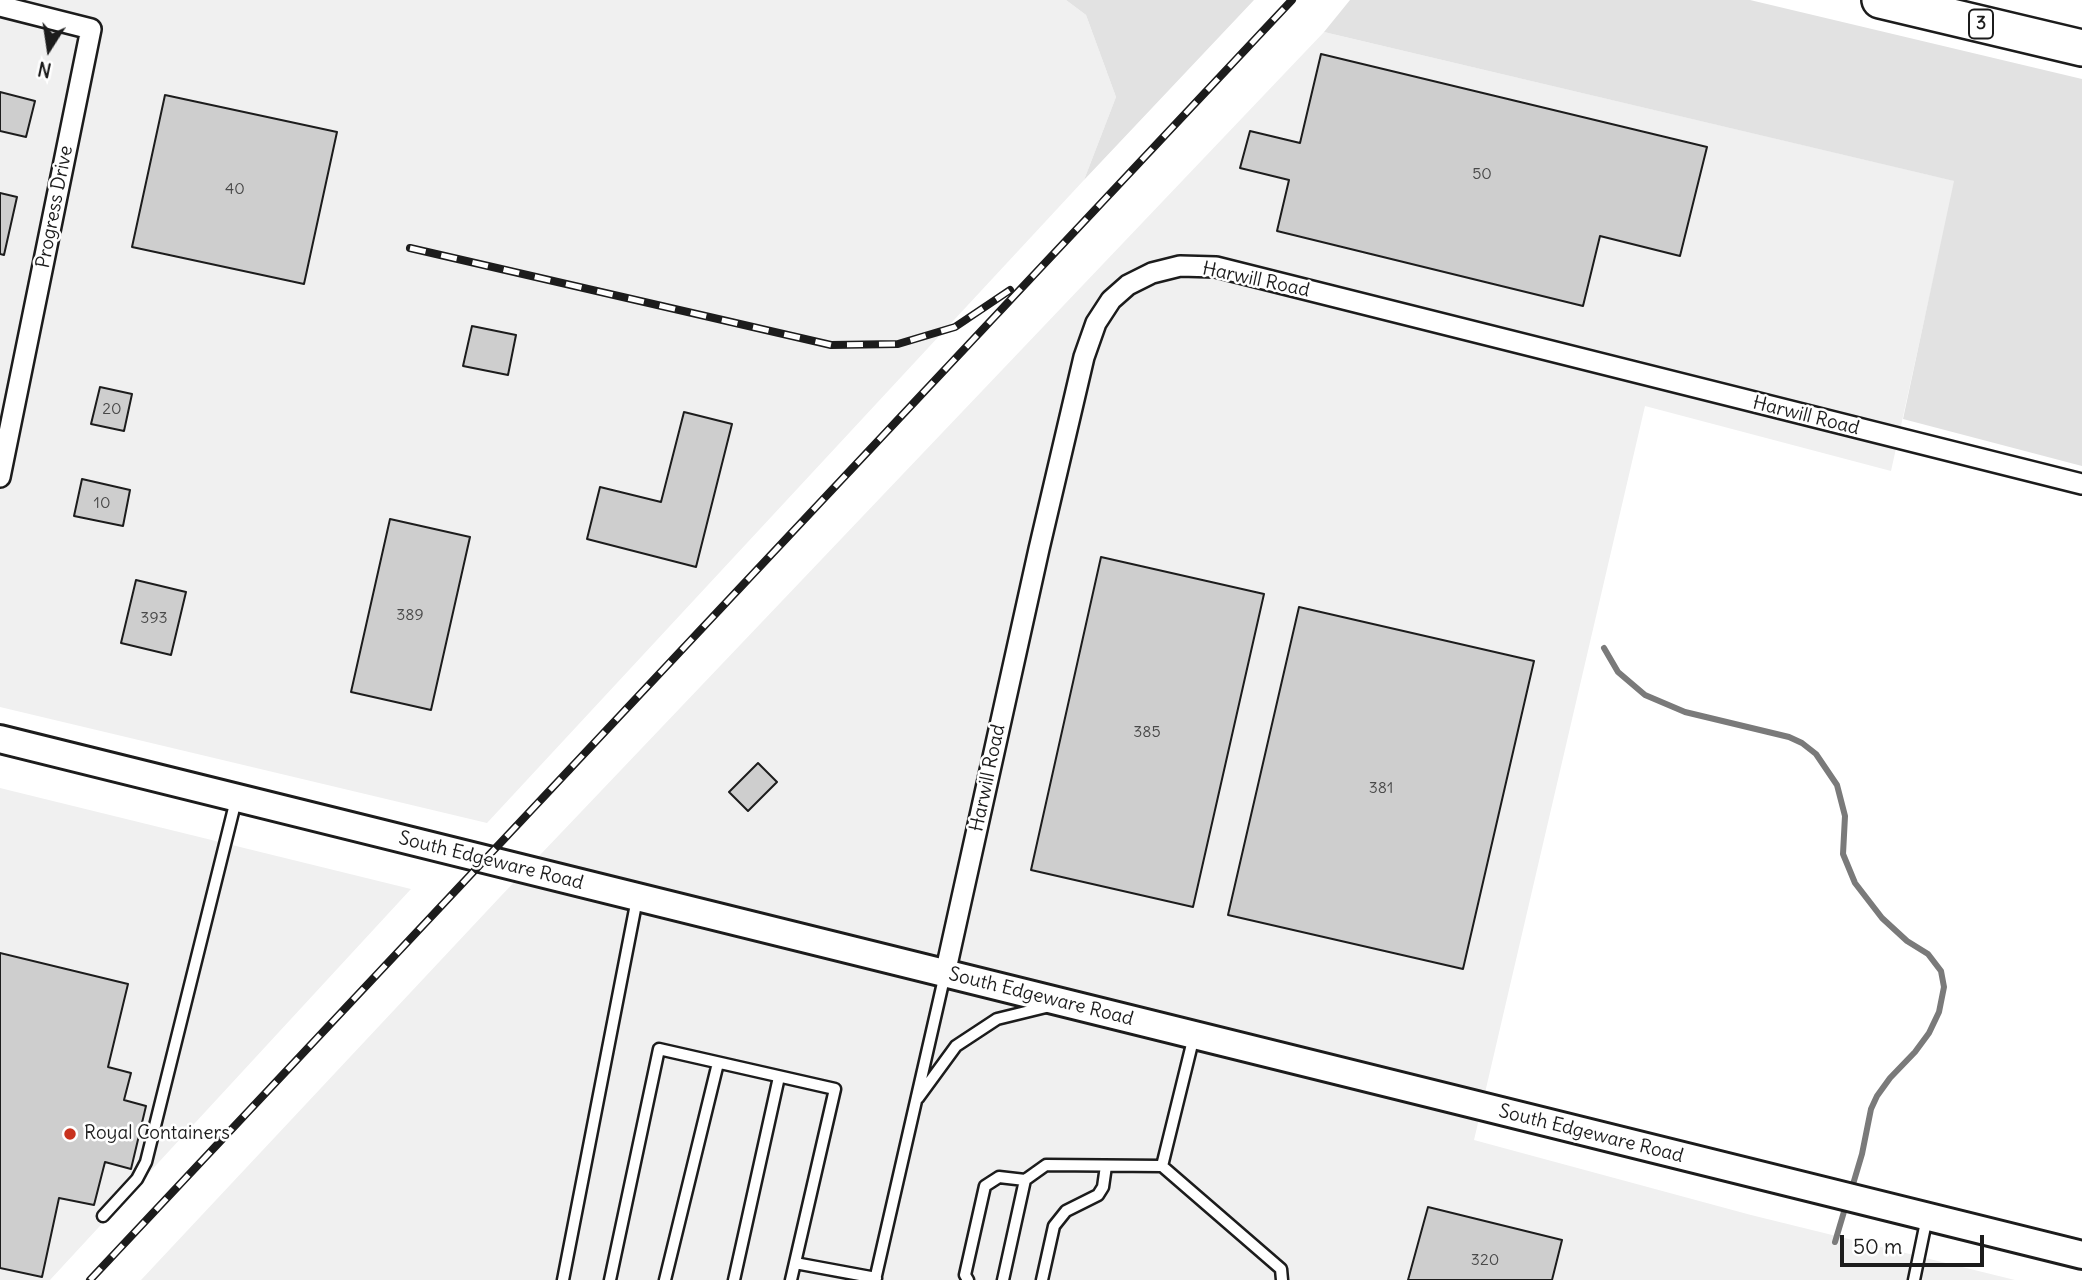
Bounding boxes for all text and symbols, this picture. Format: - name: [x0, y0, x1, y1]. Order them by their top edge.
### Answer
- road number: 3: [1969, 9, 1993, 38]
- north arrow: [14, 14, 84, 84]
- text: N: [36, 56, 54, 83]
- street label: Progress Drive: [32, 144, 78, 270]
- house number: 50: [1472, 164, 1492, 184]
- house number: 40: [225, 179, 245, 199]
- street label: Harwill Road: [1200, 258, 1312, 302]
- street label: Harwill Road: [1750, 392, 1862, 440]
- house number: 20: [102, 399, 122, 419]
- house number: 10: [94, 493, 110, 513]
- house number: 389: [396, 605, 424, 625]
- house number: 393: [140, 608, 168, 628]
- street label: Harwill Road: [966, 722, 1010, 834]
- house number: 385: [1133, 722, 1161, 742]
- house number: 381: [1369, 778, 1393, 798]
- street label: South Edgeware Road: [396, 827, 586, 895]
- street label: South Edgeware Road: [946, 963, 1136, 1031]
- street label: South Edgeware Road: [1496, 1100, 1686, 1168]
- place label: Royal Containers: [84, 1123, 230, 1145]
- marker: Royal Containers: [62, 1126, 78, 1142]
- scale bar: [1844, 1220, 1988, 1264]
- text: 50 m: [1853, 1233, 1902, 1260]
- house number: 320: [1471, 1250, 1499, 1270]

